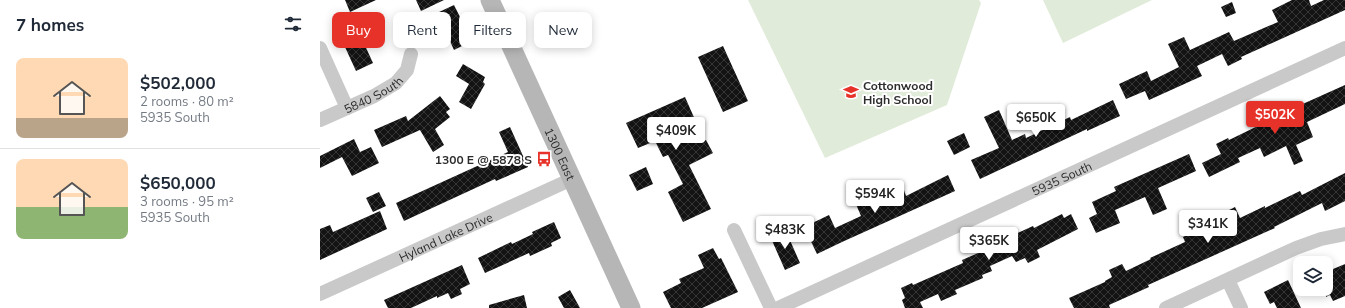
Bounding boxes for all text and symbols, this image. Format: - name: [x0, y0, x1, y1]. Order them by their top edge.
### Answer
- chip: Buy: [332, 12, 385, 48]
- chip: Rent: [393, 12, 451, 48]
- chip: Filters: [459, 12, 526, 48]
- chip: New: [534, 12, 592, 48]
- icon: filters: [282, 13, 304, 35]
- text: 7 homes: [16, 14, 84, 35]
- text: $502,000: [140, 72, 216, 93]
- street label: 5840 South: [341, 73, 406, 116]
- icon: home: [48, 74, 96, 122]
- place label: Cottonwood High School: [863, 78, 933, 107]
- school or university icon: Cottonwood High School: [842, 83, 860, 101]
- text: 2 rooms · 80 m²: [140, 93, 234, 109]
- pin: $502K: [1247, 101, 1303, 135]
- pin: $650K: [1008, 104, 1064, 138]
- text: $502K: [1255, 106, 1295, 122]
- text: 5935 South: [140, 109, 210, 125]
- text: $650K: [1016, 109, 1056, 125]
- pin: $409K: [648, 117, 704, 151]
- text: $409K: [656, 122, 696, 138]
- street label: 1300 East: [542, 125, 579, 182]
- bus stop icon: 1300 E @ 5878 S: [535, 150, 553, 168]
- place label: 1300 E @ 5878 S: [435, 152, 532, 167]
- street label: 5935 South: [1029, 158, 1094, 198]
- text: $650,000: [140, 172, 216, 193]
- icon: home: [48, 175, 96, 223]
- pin: $594K: [847, 180, 903, 214]
- text: $594K: [855, 185, 895, 201]
- text: 3 rooms · 95 m²: [140, 193, 234, 209]
- text: 5935 South: [140, 209, 210, 225]
- street label: Hyland Lake Drive: [396, 209, 495, 265]
- pin: $341K: [1180, 210, 1236, 244]
- text: $341K: [1188, 215, 1228, 231]
- pin: $483K: [757, 216, 813, 250]
- text: $483K: [765, 221, 805, 237]
- pin: $365K: [961, 227, 1017, 261]
- text: $365K: [969, 232, 1009, 248]
- map controls: [1293, 256, 1333, 296]
- button: layers: [1293, 256, 1333, 296]

